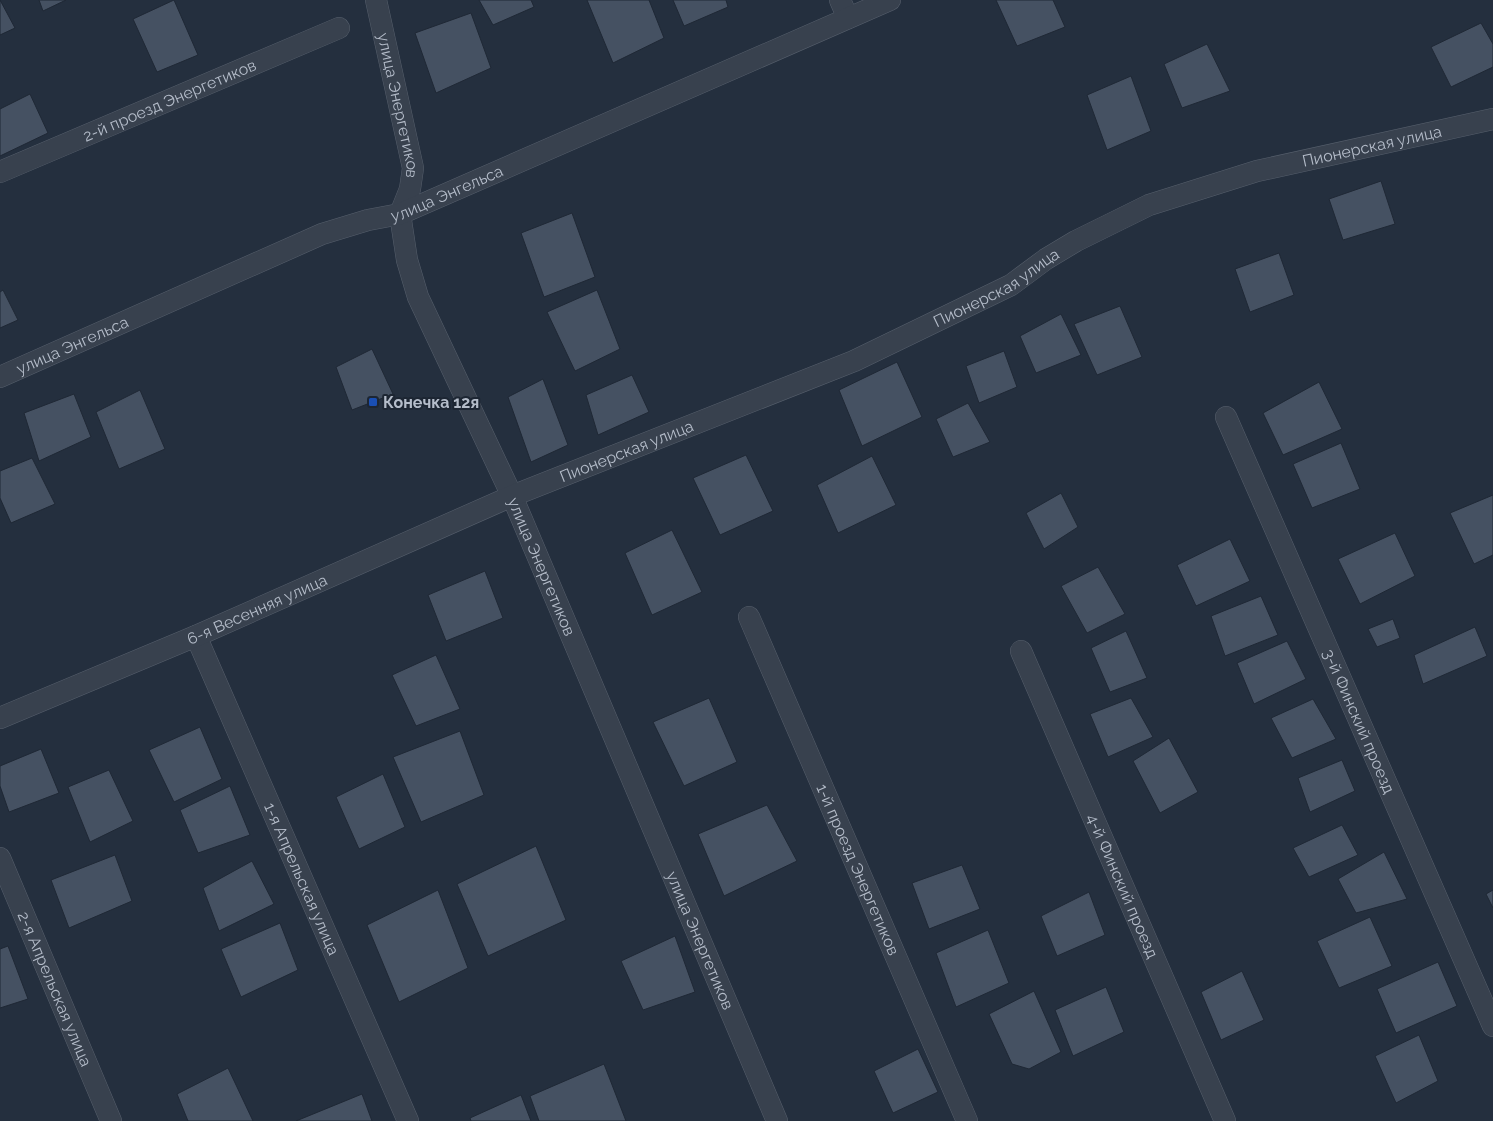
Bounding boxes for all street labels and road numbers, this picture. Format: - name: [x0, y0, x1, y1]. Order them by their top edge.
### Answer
- street label: улица Энергетиков: [374, 31, 423, 179]
- street label: 2-й проезд Энергетиков: [80, 55, 259, 145]
- street label: Пионерская улица: [1300, 121, 1443, 170]
- street label: улица Энгельса: [389, 161, 506, 225]
- street label: Пионерская улица: [930, 244, 1062, 331]
- street label: улица Энгельса: [13, 312, 131, 378]
- street label: Пионерская улица: [557, 416, 696, 486]
- street label: улица Энергетиков: [504, 495, 580, 639]
- street label: 6-я Весенняя улица: [184, 570, 330, 648]
- street label: 3-й Финский проезд: [1319, 646, 1399, 796]
- street label: 1-й проезд Энергетиков: [813, 781, 904, 958]
- street label: 1-я Апрельская улица: [260, 800, 344, 958]
- street label: 4-й Финский проезд: [1083, 811, 1163, 961]
- street label: улица Энергетиков: [663, 868, 738, 1012]
- street label: 2-я Апрельская улица: [14, 909, 96, 1069]

